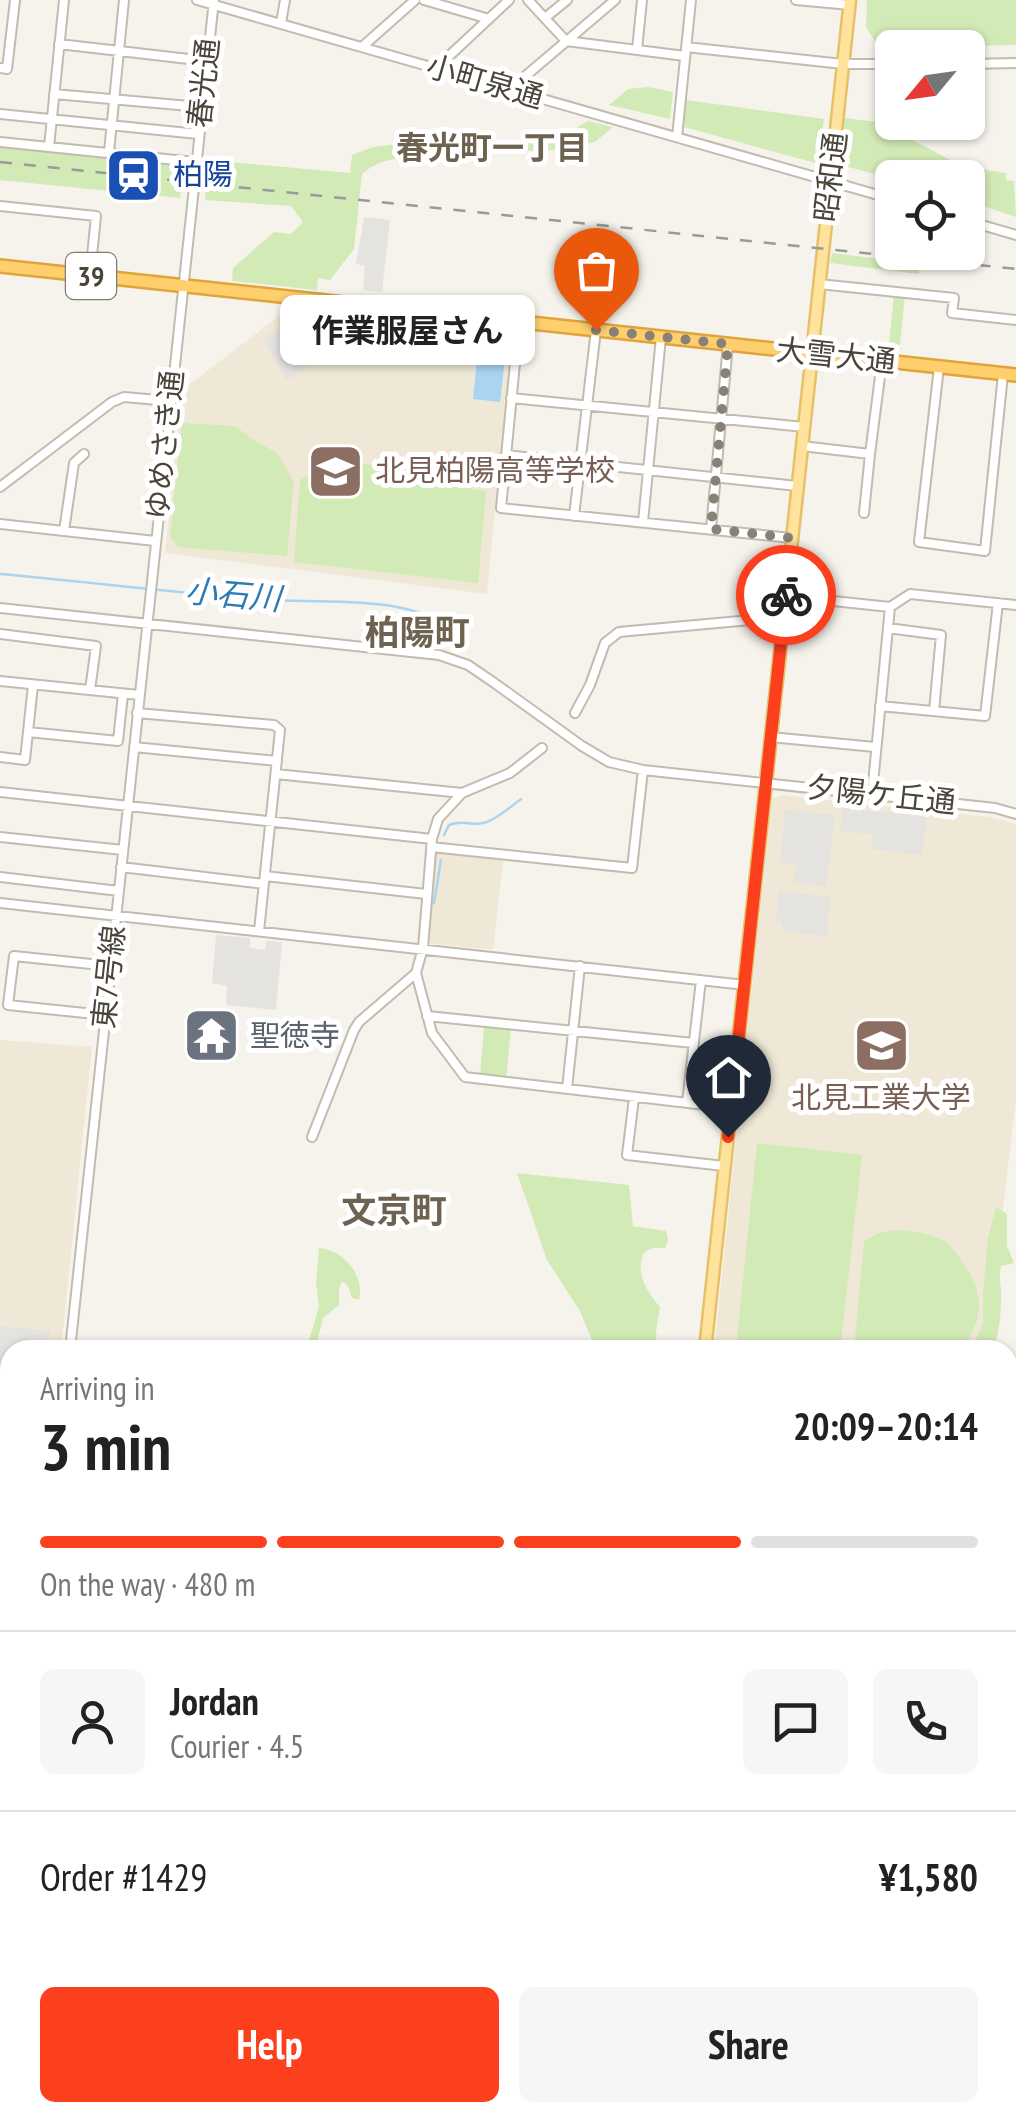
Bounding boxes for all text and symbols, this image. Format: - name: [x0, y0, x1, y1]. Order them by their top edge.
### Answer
- north arrow: [875, 30, 985, 140]
- map controls: [875, 30, 985, 270]
- street label: 春光通: [178, 36, 227, 130]
- street label: 小町泉通: [422, 45, 548, 116]
- district label: 春光町一丁目: [396, 126, 588, 168]
- street label: 昭和通: [805, 130, 854, 224]
- station icon: 柏陽: [104, 145, 164, 205]
- place label: 柏陽: [173, 154, 233, 193]
- button: locate: [875, 160, 985, 270]
- pin: [554, 228, 639, 331]
- icon: bag: [569, 243, 624, 298]
- road number: 39: [66, 253, 116, 299]
- callout: 作業服屋さん: [281, 295, 536, 365]
- text: 作業服屋さん: [311, 309, 504, 351]
- street label: 大雪大通: [774, 329, 898, 380]
- street label: ゆめさき通: [136, 368, 191, 521]
- school or university icon: 北見柏陽高等学校: [306, 441, 366, 501]
- place label: 北見柏陽高等学校: [375, 450, 615, 489]
- courier: [736, 545, 836, 645]
- icon: bike: [759, 568, 814, 623]
- water label: 小石川: [183, 569, 286, 619]
- district label: 柏陽町: [364, 609, 470, 655]
- street label: 夕陽ケ丘通: [805, 766, 958, 821]
- street label: 東7号線: [83, 923, 132, 1030]
- temple icon: 聖徳寺: [181, 1006, 241, 1066]
- place label: 聖徳寺: [250, 1015, 340, 1054]
- school or university icon: 北見工業大学: [851, 1016, 911, 1076]
- pin: [686, 1035, 771, 1138]
- icon: home: [701, 1050, 756, 1105]
- place label: 北見工業大学: [791, 1077, 971, 1116]
- district label: 文京町: [341, 1187, 447, 1233]
- text: Arriving in: [40, 1367, 155, 1409]
- text: 20:09–20:14: [793, 1401, 978, 1450]
- text: 3 min: [40, 1404, 171, 1488]
- text: On the way · 480 m: [40, 1563, 255, 1605]
- button: person: [40, 1669, 145, 1774]
- button: chat: [743, 1669, 848, 1774]
- button: phone: [873, 1669, 978, 1774]
- text: Jordan: [170, 1676, 259, 1725]
- text: Courier · 4.5: [170, 1725, 304, 1767]
- text: Order #1429: [40, 1852, 207, 1901]
- text: ¥1,580: [879, 1852, 978, 1901]
- button: Help: [40, 1987, 499, 2102]
- button: Share: [519, 1987, 978, 2102]

